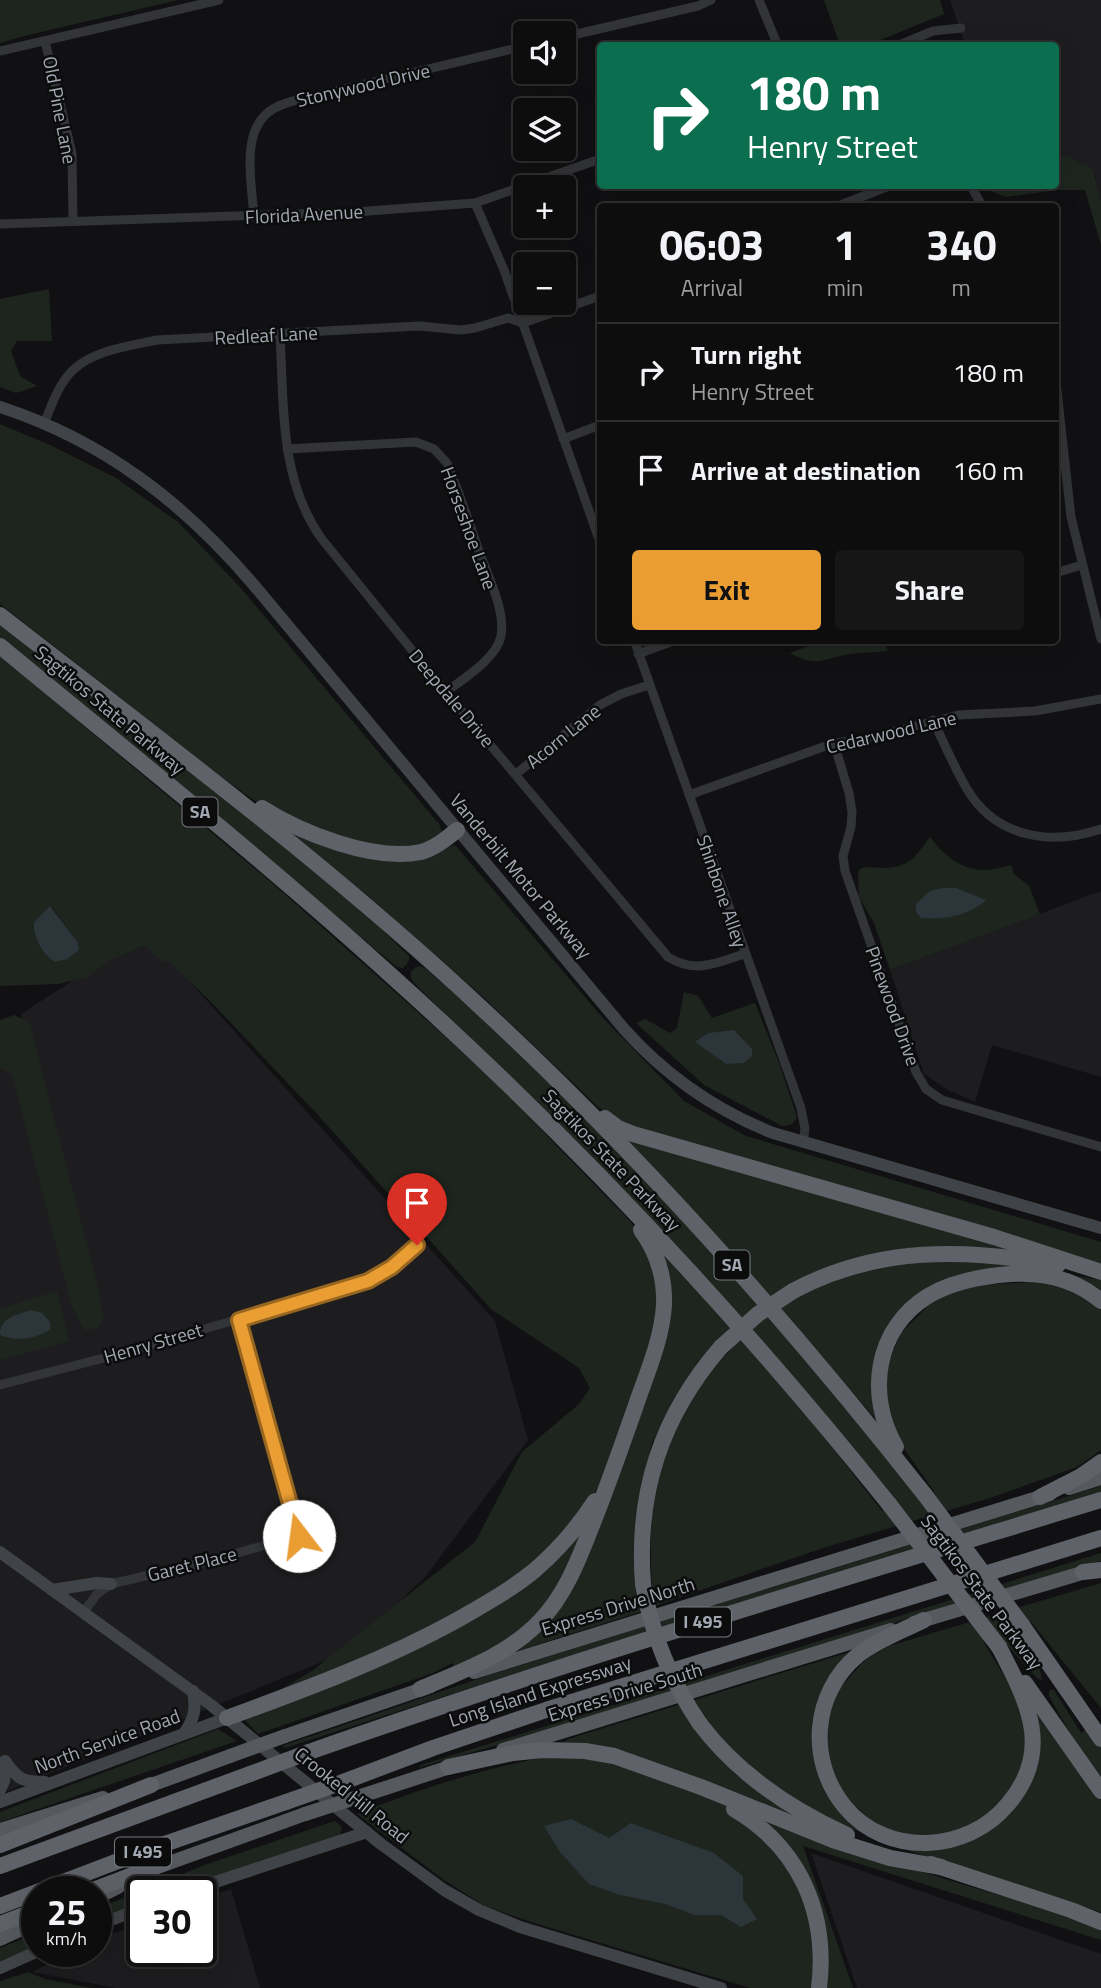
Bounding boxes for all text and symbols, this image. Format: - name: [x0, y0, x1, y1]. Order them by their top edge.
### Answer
- map controls: [513, 21, 576, 315]
- button: sound: [513, 21, 576, 84]
- street label: Old Pine Lane: [36, 54, 85, 166]
- text: 180 m: [747, 54, 881, 129]
- street label: Stonywood Drive: [293, 55, 433, 114]
- icon: right: [632, 70, 723, 161]
- button: layers: [513, 98, 576, 161]
- text: Henry Street: [747, 122, 918, 170]
- button: +: [513, 175, 576, 238]
- street label: Florida Avenue: [244, 196, 364, 231]
- text: 06:03: [659, 212, 764, 276]
- text: 1: [833, 212, 857, 276]
- text: 340: [926, 212, 996, 276]
- button: −: [513, 252, 576, 315]
- text: Arrival: [681, 270, 743, 305]
- text: min: [827, 270, 863, 305]
- text: m: [952, 270, 971, 305]
- street label: Redleaf Lane: [213, 317, 318, 352]
- text: Turn right: [691, 335, 802, 374]
- icon: right: [632, 353, 670, 391]
- text: 180 m: [953, 353, 1024, 392]
- text: Henry Street: [691, 374, 814, 409]
- icon: arrive: [632, 451, 670, 489]
- text: Arrive at destination: [691, 451, 921, 490]
- text: 160 m: [953, 451, 1024, 490]
- street label: Horseshoe Lane: [434, 462, 505, 593]
- button: Exit: [632, 550, 821, 630]
- button: Share: [835, 550, 1024, 630]
- street label: Sagtikos State Parkway: [29, 638, 192, 781]
- street label: Deepdale Drive: [402, 642, 502, 753]
- street label: Acorn Lane: [519, 696, 606, 775]
- street label: Cedarwood Lane: [823, 702, 959, 761]
- street label: Vanderbilt Motor Parkway: [443, 786, 600, 965]
- road number: SA: [182, 798, 218, 826]
- street label: Shinbone Alley: [690, 831, 755, 951]
- street label: Pinewood Drive: [858, 942, 929, 1070]
- street label: Sagtikos State Parkway: [536, 1082, 688, 1238]
- pin: [387, 1173, 447, 1245]
- icon: arrive: [398, 1184, 436, 1222]
- road number: SA: [714, 1250, 750, 1280]
- street label: Henry Street: [100, 1315, 206, 1370]
- position arrow: [262, 1499, 336, 1573]
- street label: Sagtikos State Parkway: [914, 1508, 1051, 1676]
- street label: Garet Place: [144, 1538, 240, 1589]
- street label: Express Drive North: [538, 1568, 698, 1643]
- road number: I 495: [675, 1608, 731, 1637]
- street label: Long Island Expressway: [445, 1647, 635, 1734]
- street label: Express Drive South: [544, 1654, 706, 1729]
- street label: North Service Road: [30, 1701, 184, 1780]
- street label: Crooked Hill Road: [289, 1739, 416, 1850]
- road number: I 495: [115, 1838, 171, 1866]
- speed limit sign: 30: [126, 1876, 217, 1967]
- text: 25: [47, 1885, 86, 1939]
- text: km/h: [46, 1925, 87, 1952]

